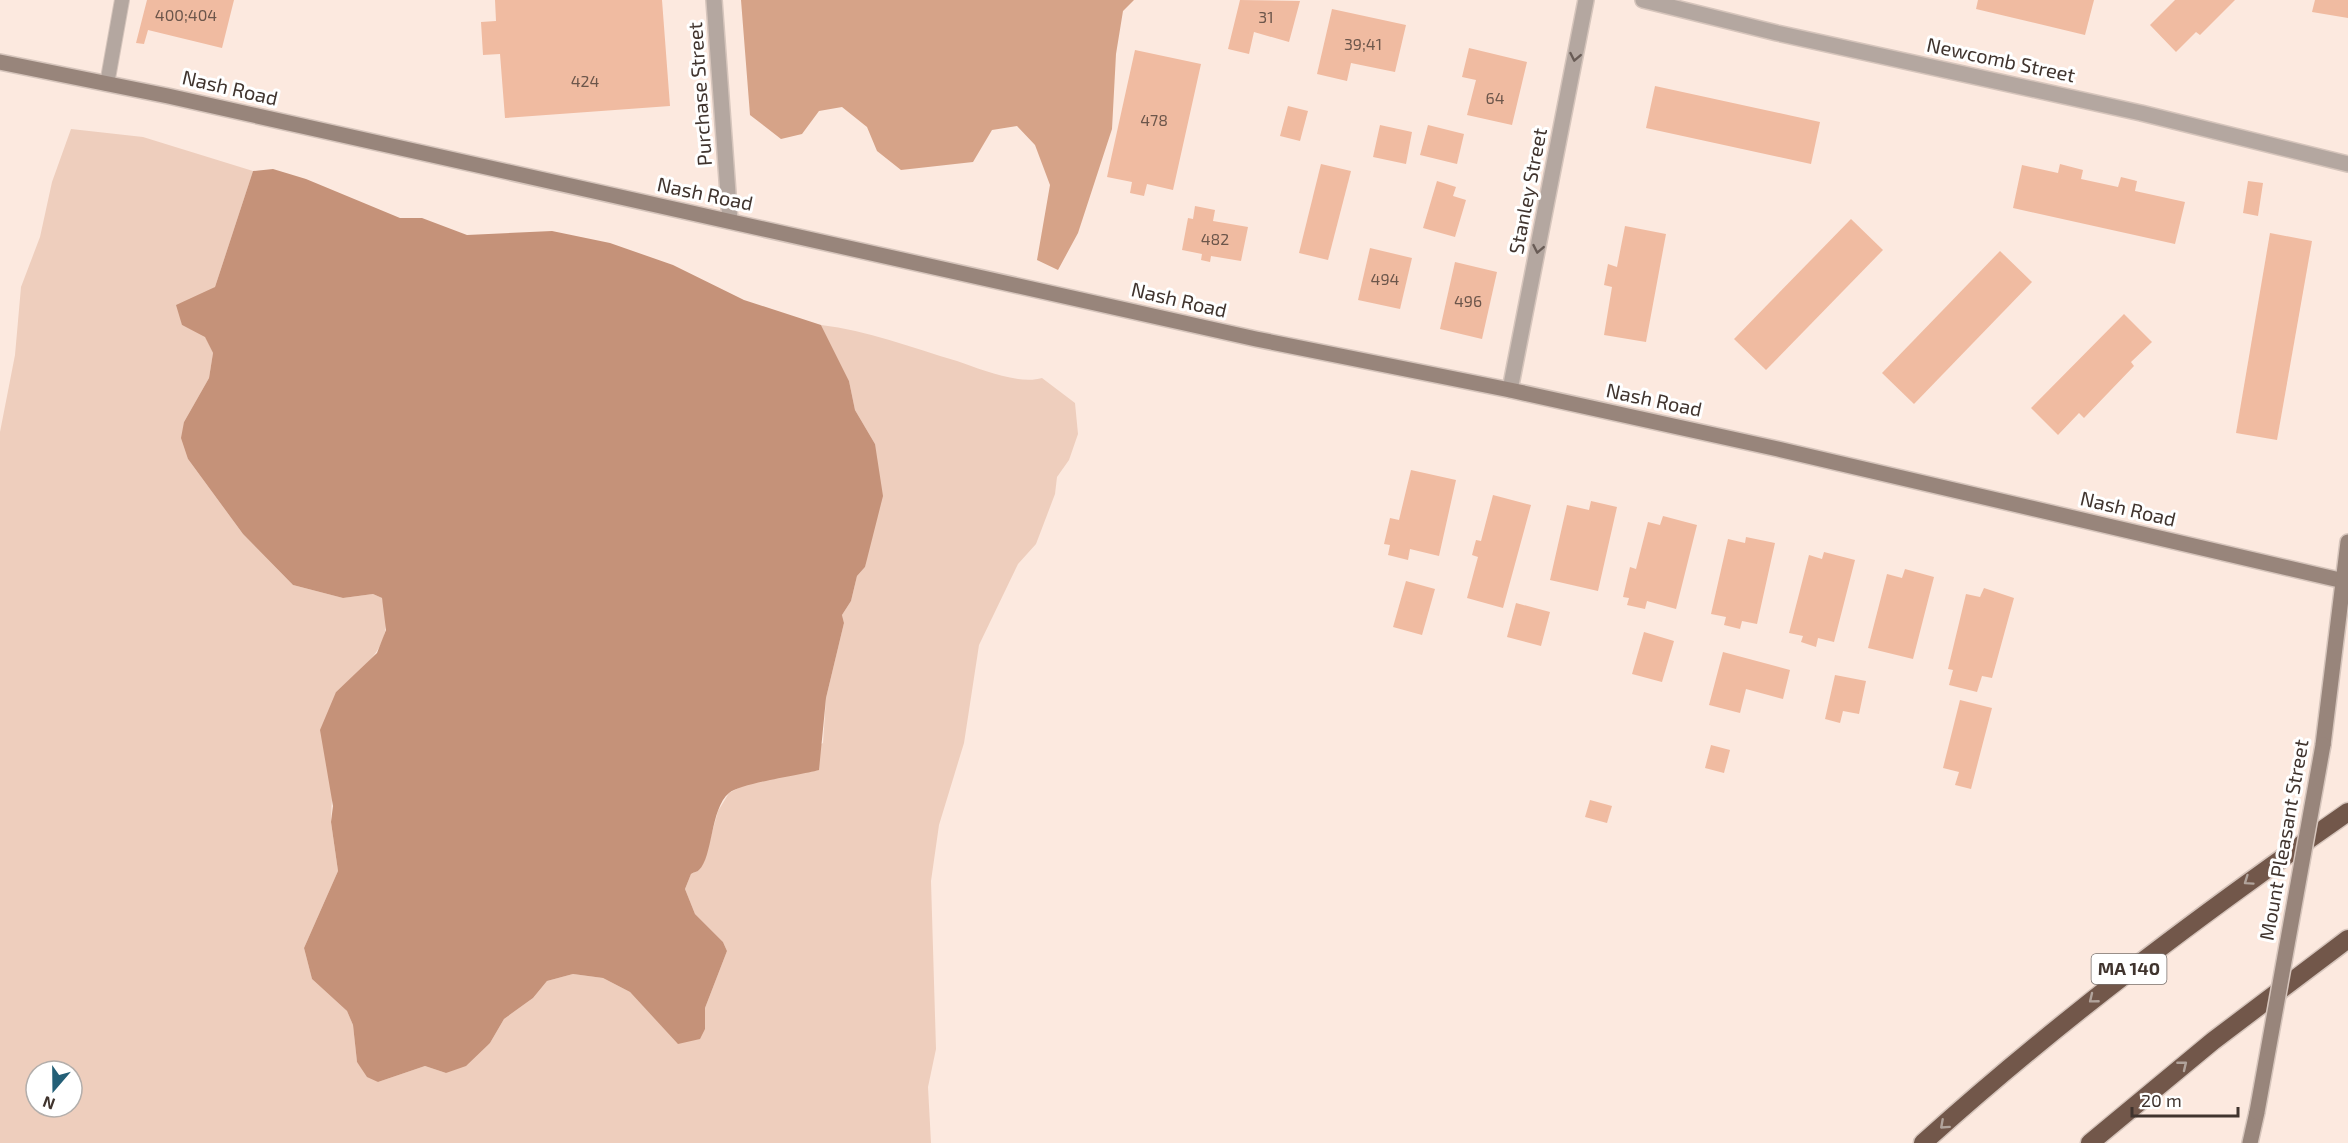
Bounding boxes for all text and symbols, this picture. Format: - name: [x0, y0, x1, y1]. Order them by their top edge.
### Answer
- house number: 400;404: [155, 5, 217, 24]
- house number: 31: [1258, 7, 1274, 26]
- street label: Purchase Street: [682, 21, 716, 167]
- street label: Newcomb Street: [1925, 32, 2078, 87]
- house number: 39;41: [1344, 34, 1382, 53]
- one-way arrow: [1569, 52, 1582, 62]
- street label: Nash Road: [180, 64, 280, 110]
- house number: 424: [571, 71, 599, 90]
- house number: 64: [1486, 88, 1505, 107]
- house number: 478: [1140, 110, 1168, 129]
- street label: Stanley Street: [1503, 125, 1551, 256]
- street label: Nash Road: [655, 171, 755, 215]
- house number: 482: [1201, 229, 1229, 248]
- one-way arrow: [1532, 243, 1545, 253]
- house number: 494: [1371, 269, 1400, 288]
- street label: Nash Road: [1129, 276, 1229, 322]
- house number: 496: [1454, 291, 1482, 310]
- street label: Nash Road: [1604, 377, 1704, 421]
- street label: Nash Road: [2078, 485, 2178, 531]
- street label: Mount Pleasant Street: [2253, 737, 2313, 942]
- one-way arrow: [2244, 874, 2255, 885]
- road number: MA 140: [2092, 954, 2166, 984]
- one-way arrow: [2089, 992, 2100, 1003]
- north arrow: [24, 1059, 84, 1119]
- one-way arrow: [2176, 1062, 2187, 1073]
- scale bar: [2132, 1080, 2238, 1118]
- text: 20 m: [2141, 1089, 2182, 1111]
- text: N: [40, 1093, 57, 1114]
- one-way arrow: [1940, 1118, 1950, 1129]

